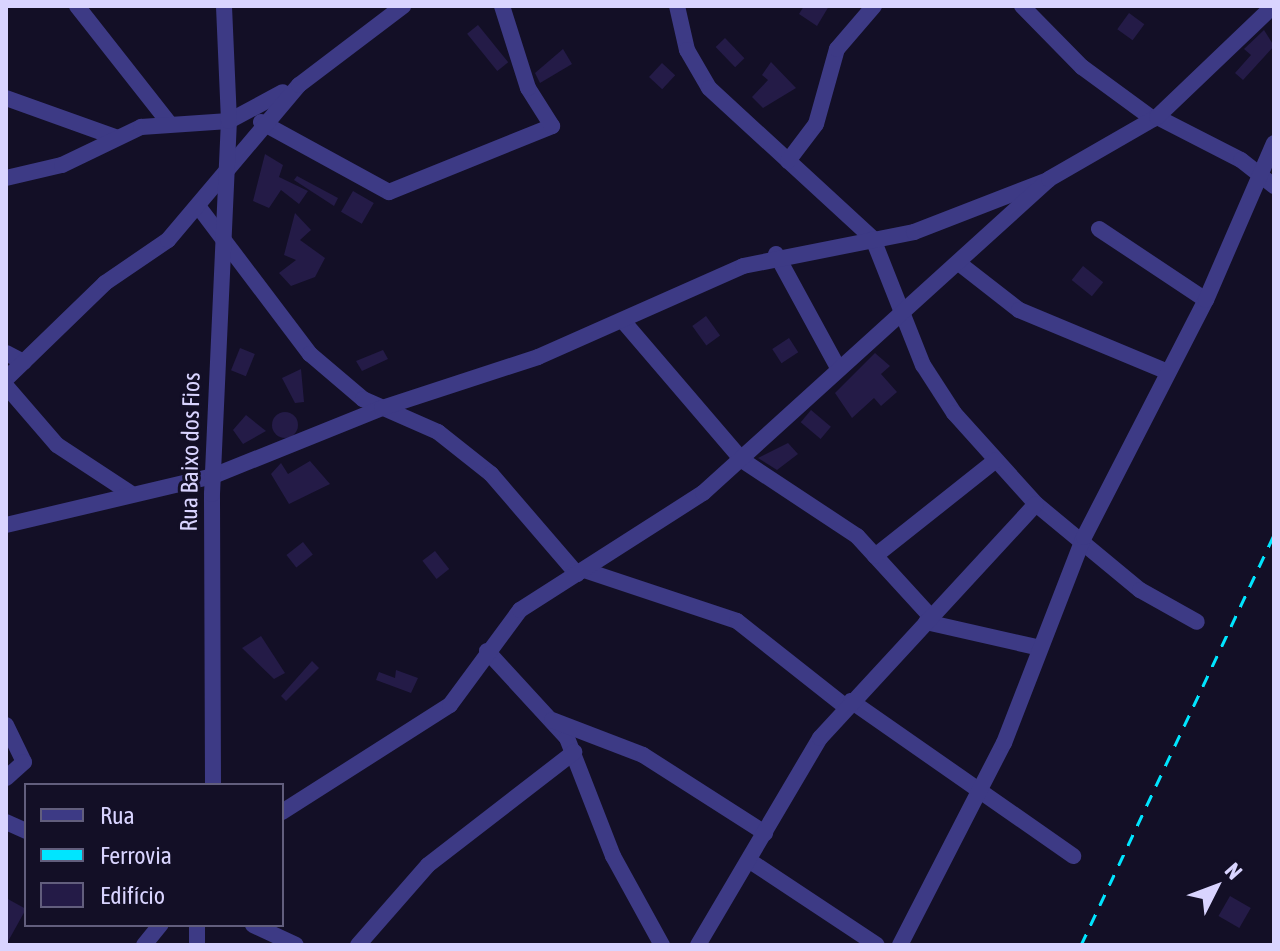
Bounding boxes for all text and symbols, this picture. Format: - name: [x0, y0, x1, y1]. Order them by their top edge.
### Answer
- street label: Rua Baixo dos Fios: [174, 372, 206, 532]
- legend: [24, 783, 284, 927]
- text: Rua: [100, 802, 135, 829]
- text: Ferrovia: [100, 842, 172, 869]
- north arrow: [1176, 847, 1256, 927]
- text: N: [1220, 857, 1248, 884]
- text: Edifício: [100, 882, 165, 909]

